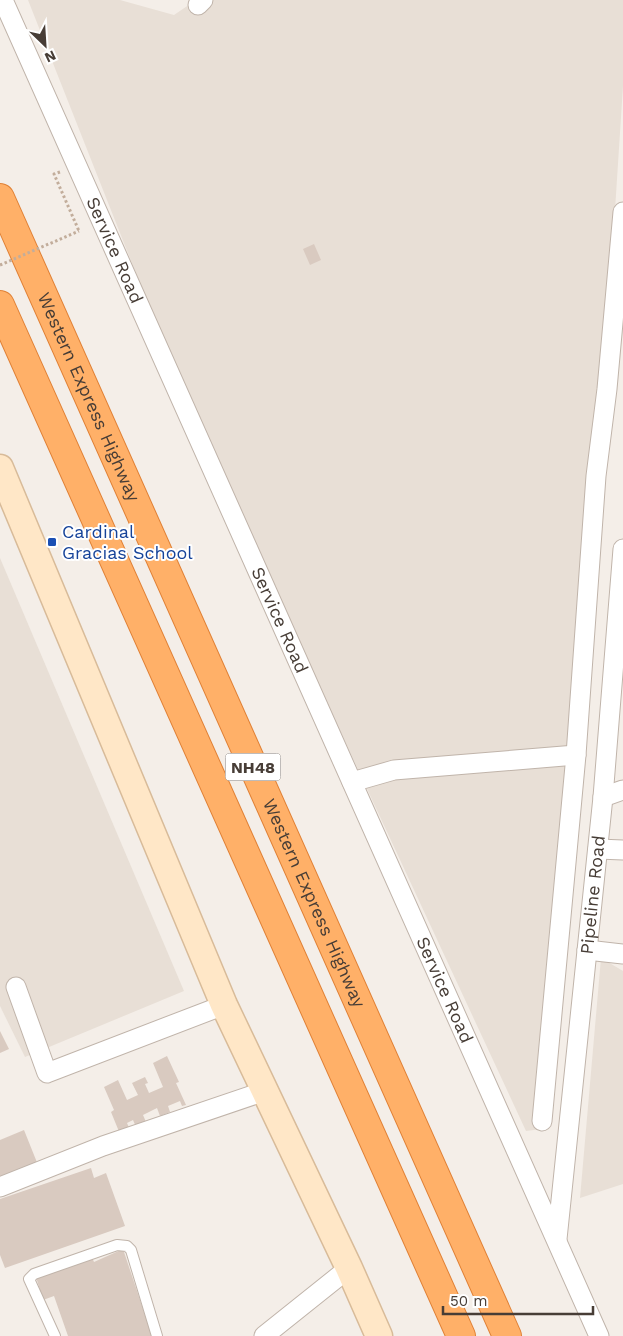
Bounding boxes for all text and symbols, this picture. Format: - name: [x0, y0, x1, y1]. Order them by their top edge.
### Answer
- north arrow: [20, 20, 70, 70]
- text: N: [42, 47, 59, 66]
- street label: Service Road: [82, 194, 148, 306]
- street label: Western Express Highway: [33, 289, 145, 505]
- place label: Cardinal Gracias School: [62, 521, 193, 563]
- marker: Cardinal Gracias School: [46, 536, 58, 548]
- street label: Service Road: [247, 564, 313, 676]
- road number: NH48: [226, 754, 280, 780]
- street label: Western Express Highway: [259, 795, 371, 1011]
- street label: Pipeline Road: [576, 834, 609, 955]
- street label: Service Road: [412, 933, 478, 1046]
- scale bar: [443, 1284, 593, 1316]
- text: 50 m: [450, 1292, 487, 1310]

